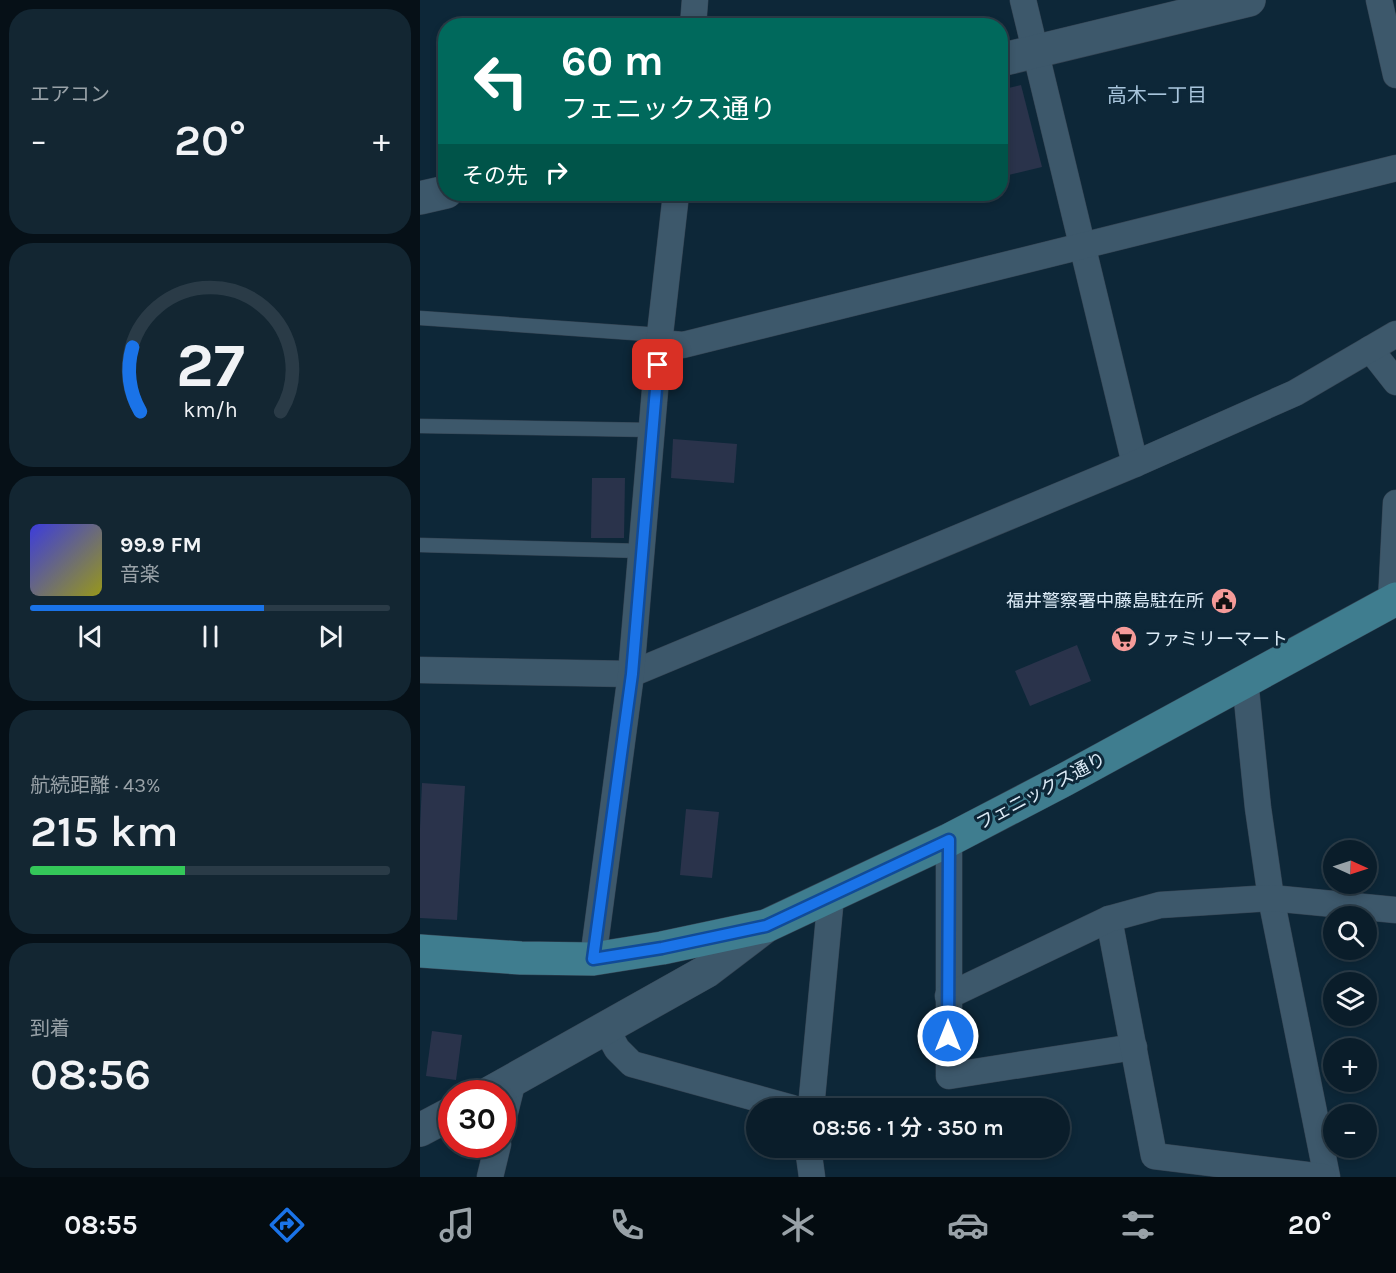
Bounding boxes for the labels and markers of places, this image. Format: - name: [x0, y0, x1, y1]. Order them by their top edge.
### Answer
- pin: [632, 339, 683, 390]
- public building icon: 福井警察署中藤島駐在所: [1209, 586, 1239, 616]
- place label: 福井警察署中藤島駐在所: [1006, 590, 1204, 612]
- supermarket icon: ファミリーマート: [1109, 624, 1139, 654]
- place label: ファミリーマート: [1144, 628, 1288, 650]

